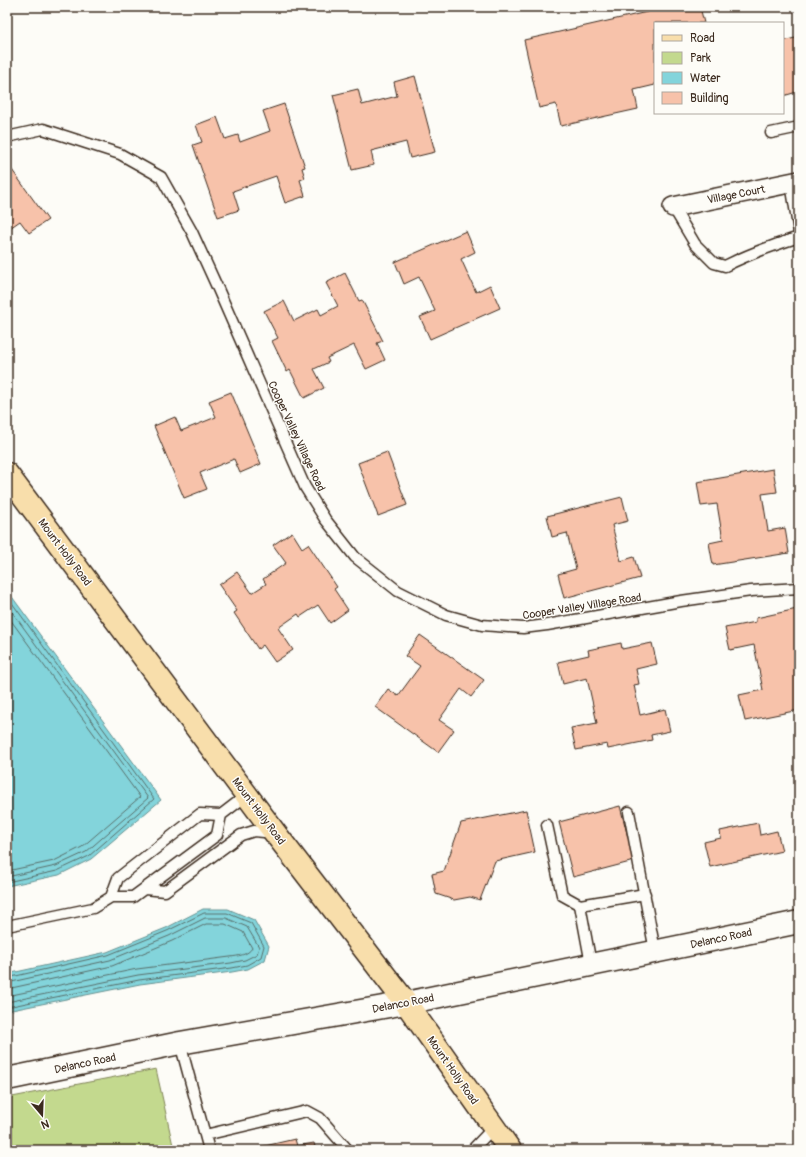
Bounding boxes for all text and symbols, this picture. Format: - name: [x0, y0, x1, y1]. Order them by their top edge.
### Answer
- legend: [654, 22, 784, 114]
- text: Road: [690, 31, 715, 46]
- text: Park: [690, 51, 711, 66]
- text: Water: [690, 71, 721, 86]
- text: Building: [690, 91, 729, 106]
- street label: Village Court: [706, 182, 767, 206]
- street label: Cooper Valley Village Road: [265, 379, 328, 493]
- street label: Mount Holly Road: [35, 516, 94, 588]
- street label: Cooper Valley Village Road: [522, 591, 642, 622]
- street label: Mount Holly Road: [229, 775, 288, 847]
- street label: Delanco Road: [689, 926, 753, 951]
- street label: Delanco Road: [371, 991, 435, 1016]
- street label: Mount Holly Road: [424, 1034, 481, 1107]
- street label: Delanco Road: [53, 1051, 117, 1076]
- north arrow: [22, 1095, 62, 1135]
- text: N: [39, 1117, 51, 1132]

